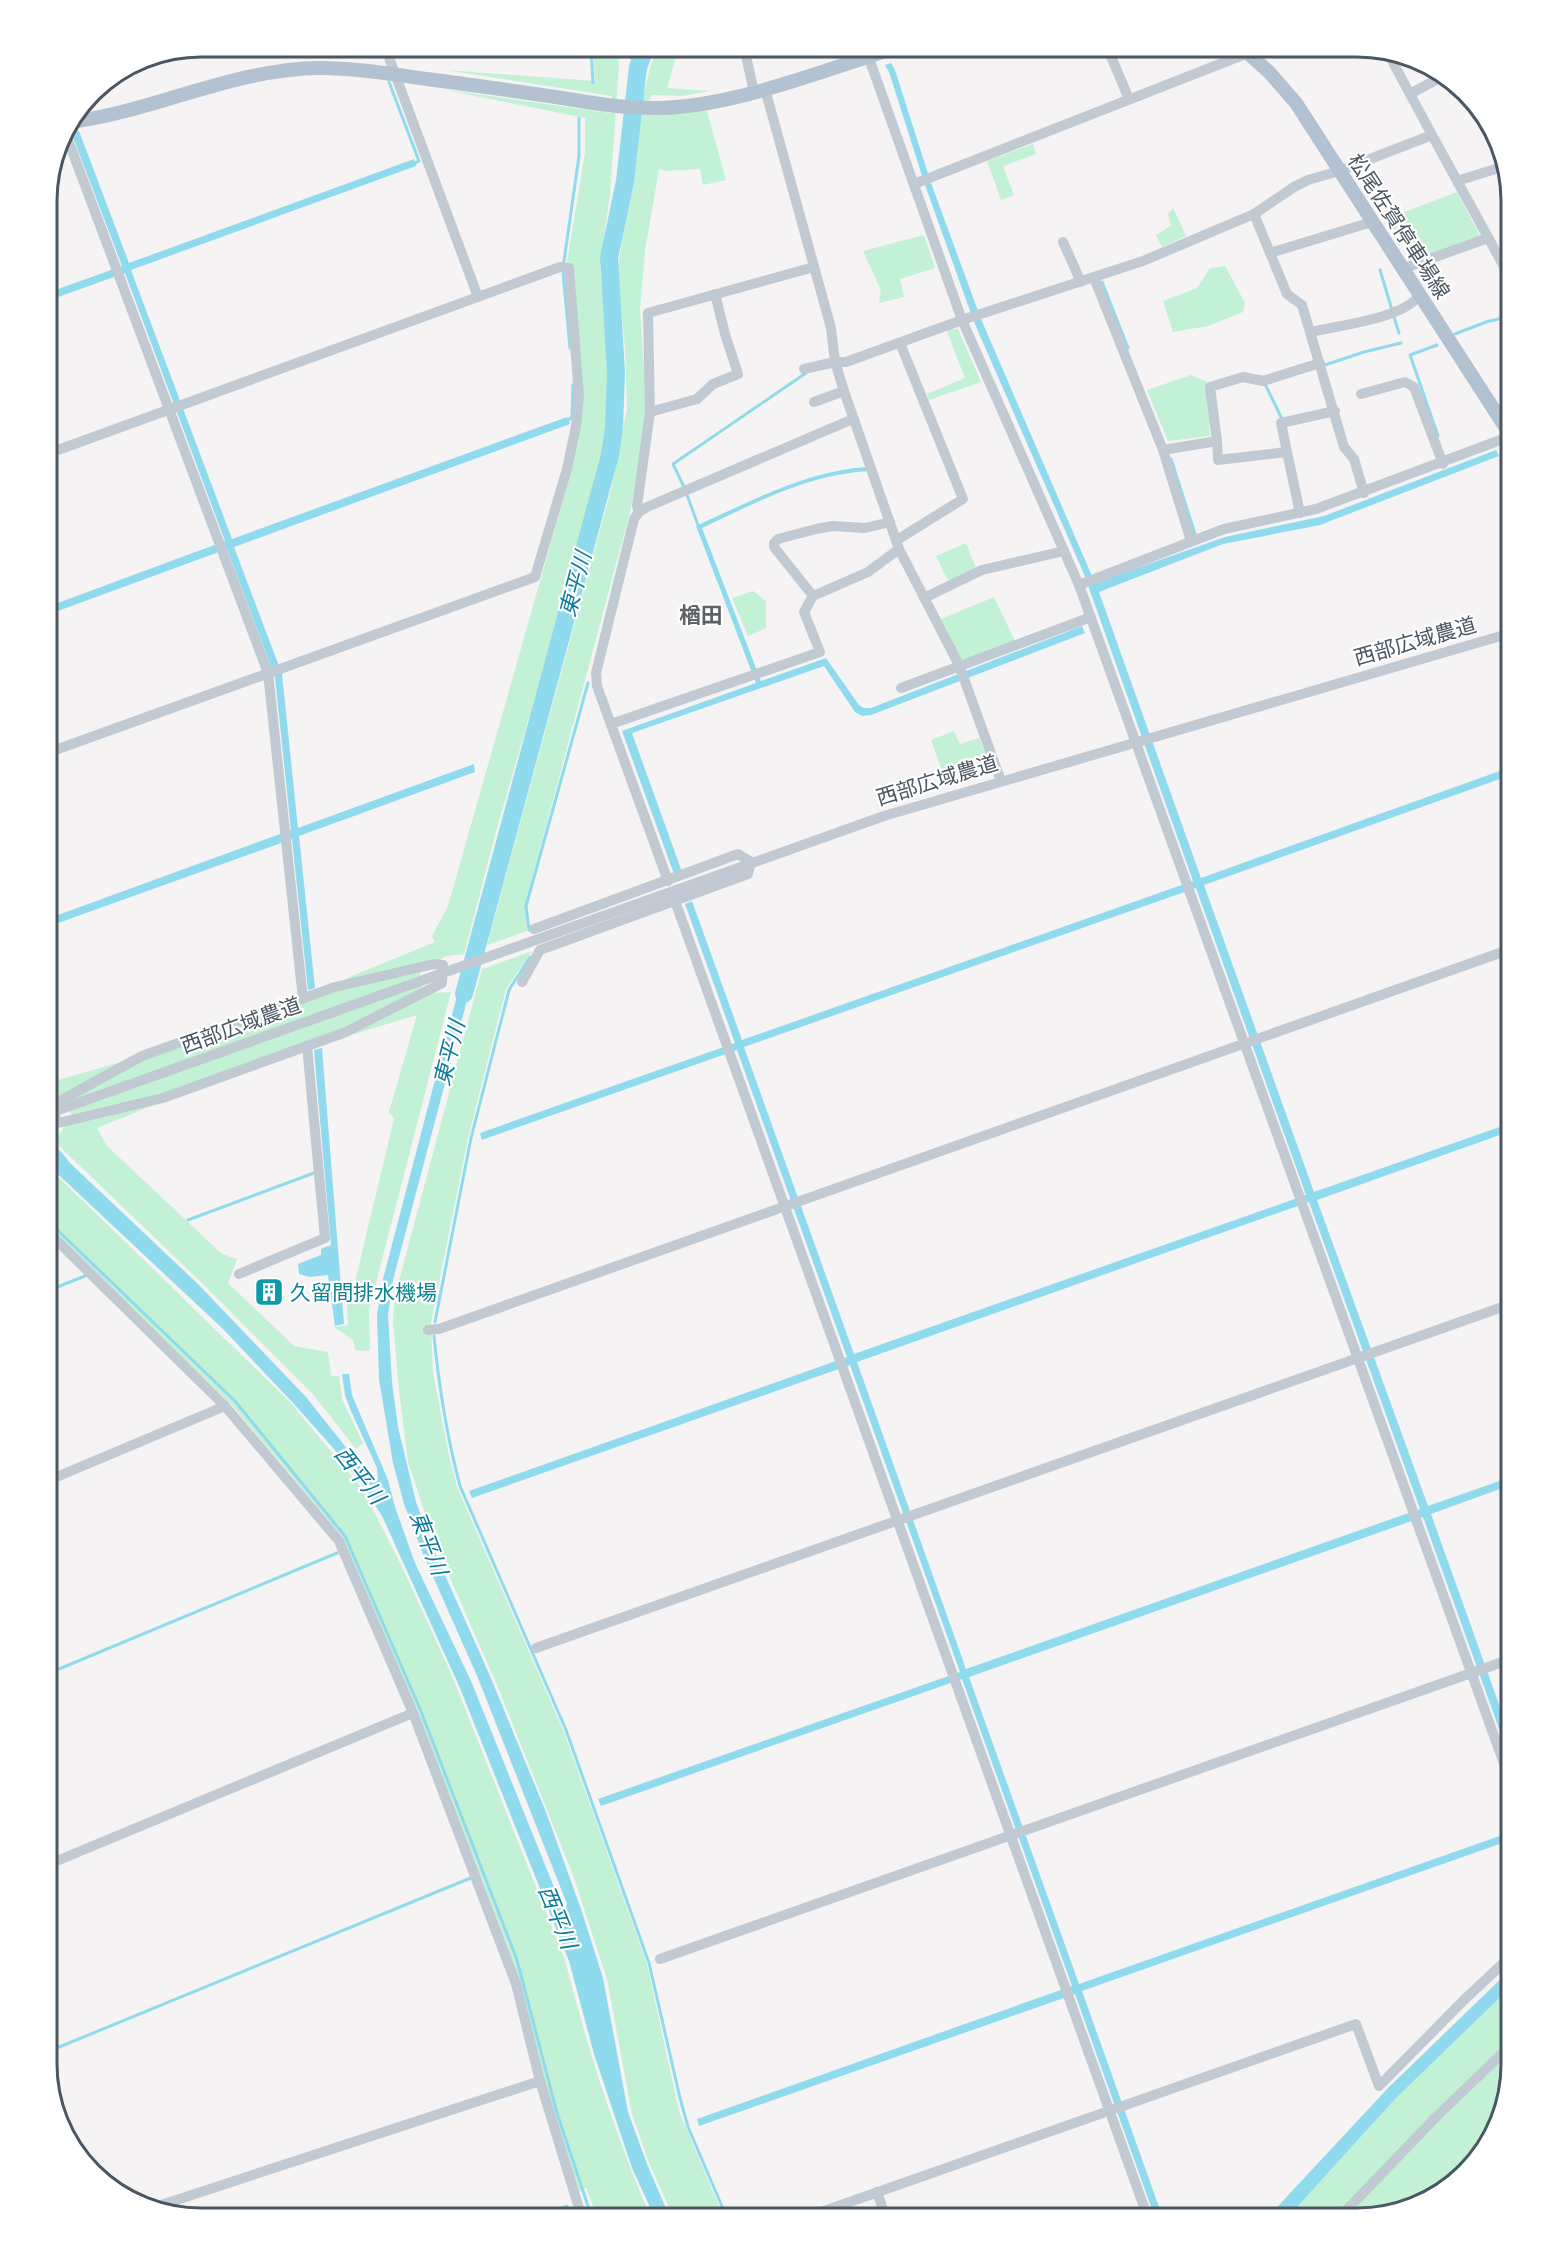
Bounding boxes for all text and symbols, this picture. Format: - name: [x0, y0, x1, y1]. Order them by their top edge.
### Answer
- street label: 松尾佐賀停車場線: [1343, 149, 1455, 303]
- water label: 東平川: [554, 547, 597, 619]
- district label: 楢田: [679, 602, 723, 628]
- street label: 西部広域農道: [1351, 612, 1479, 670]
- street label: 西部広域農道: [873, 750, 1001, 810]
- street label: 西部広域農道: [178, 992, 304, 1058]
- water label: 東平川: [428, 1016, 470, 1088]
- building icon: 久留間排水機場: [253, 1276, 285, 1308]
- place label: 久留間排水機場: [290, 1280, 437, 1305]
- water label: 西平川: [329, 1441, 392, 1511]
- water label: 東平川: [405, 1508, 454, 1580]
- water label: 西平川: [534, 1882, 583, 1954]

